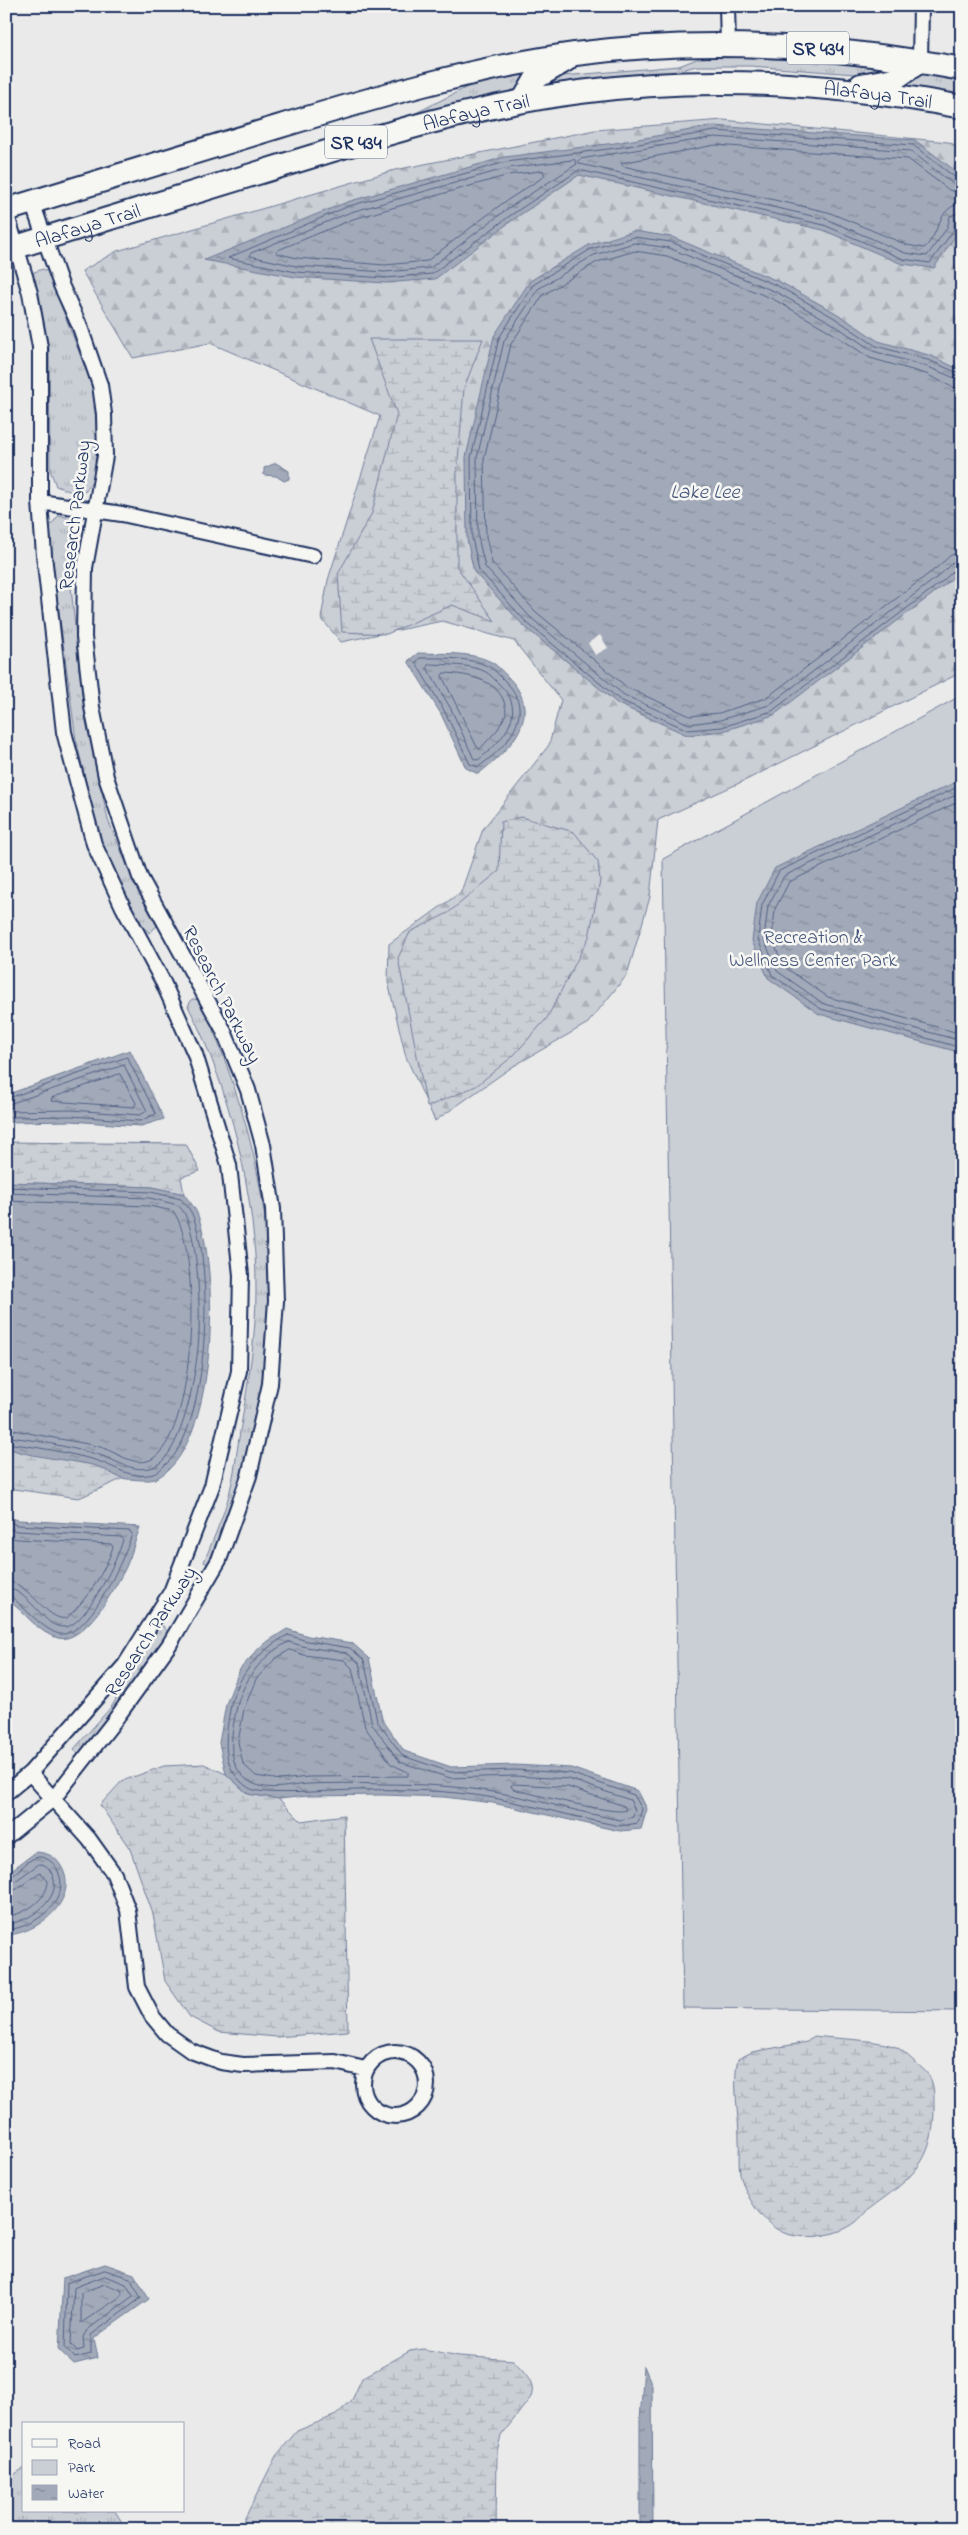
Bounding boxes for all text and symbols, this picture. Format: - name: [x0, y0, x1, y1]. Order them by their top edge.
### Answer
- road number: SR 434: [787, 32, 849, 64]
- street label: Alafaya Trail: [822, 76, 934, 118]
- street label: Alafaya Trail: [420, 88, 532, 140]
- road number: SR 434: [325, 125, 387, 158]
- street label: Alafaya Trail: [32, 198, 144, 257]
- street label: Research Parkway: [53, 439, 100, 592]
- water label: Lake Lee: [670, 478, 741, 508]
- street label: Research Parkway: [174, 921, 268, 1069]
- park label: Recreation & Wellness Center Park: [729, 924, 897, 976]
- street label: Research Parkway: [99, 1561, 205, 1703]
- legend: [22, 2422, 185, 2512]
- text: Road: [68, 2433, 101, 2455]
- text: Park: [68, 2457, 96, 2479]
- text: Water: [68, 2483, 104, 2505]

